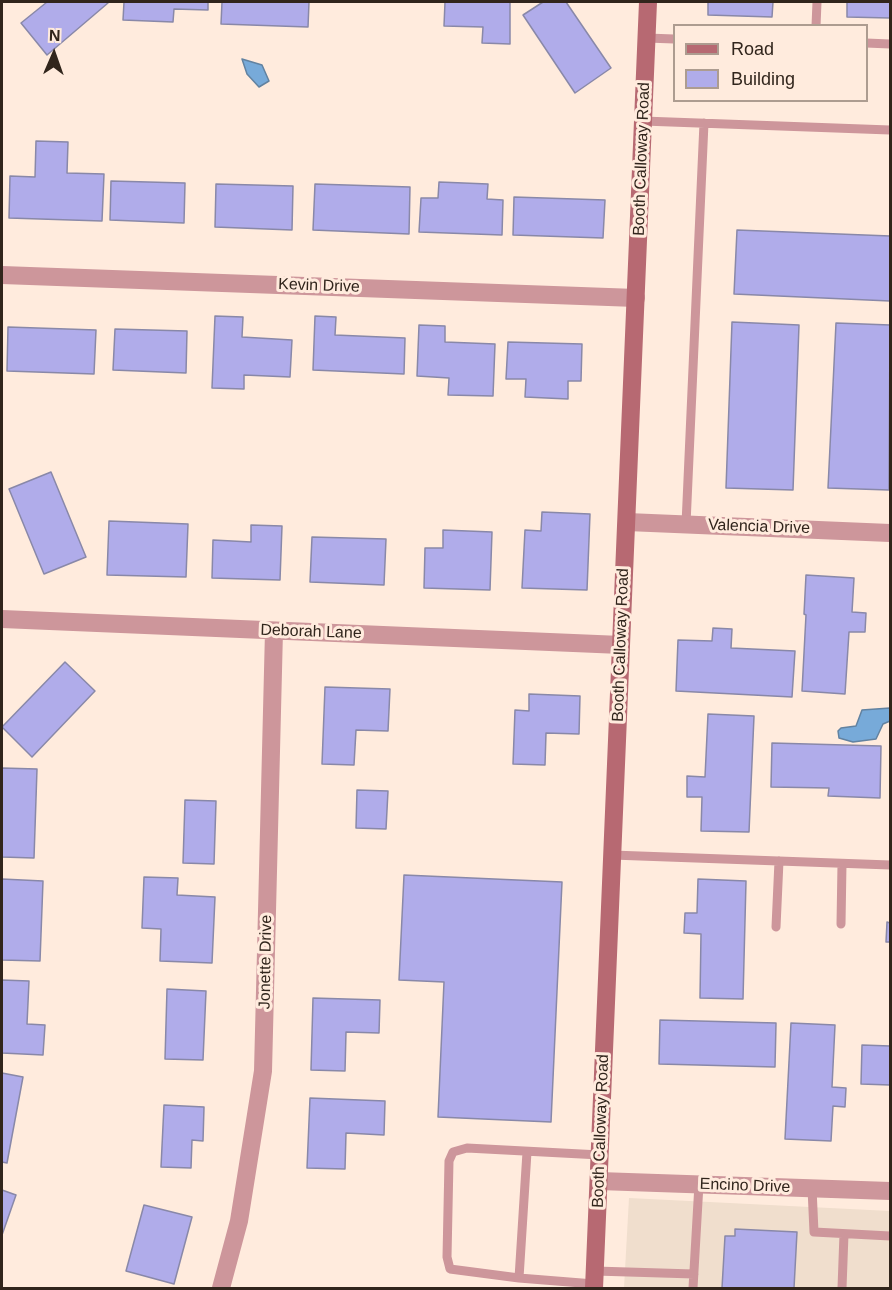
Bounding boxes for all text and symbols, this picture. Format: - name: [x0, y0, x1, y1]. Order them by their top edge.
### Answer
- north arrow: [24, 24, 84, 84]
- legend: [673, 24, 868, 102]
- text: N: [49, 27, 61, 44]
- text: Road: [731, 39, 774, 59]
- text: Building: [731, 69, 795, 89]
- street label: Booth Calloway Road: [630, 82, 654, 236]
- street label: Kevin Drive: [278, 275, 360, 297]
- street label: Valencia Drive: [708, 516, 810, 538]
- street label: Booth Calloway Road: [609, 568, 633, 722]
- street label: Deborah Lane: [260, 621, 362, 643]
- street label: Jonette Drive: [256, 915, 276, 1009]
- street label: Booth Calloway Road: [589, 1054, 613, 1208]
- street label: Encino Drive: [699, 1175, 791, 1197]

